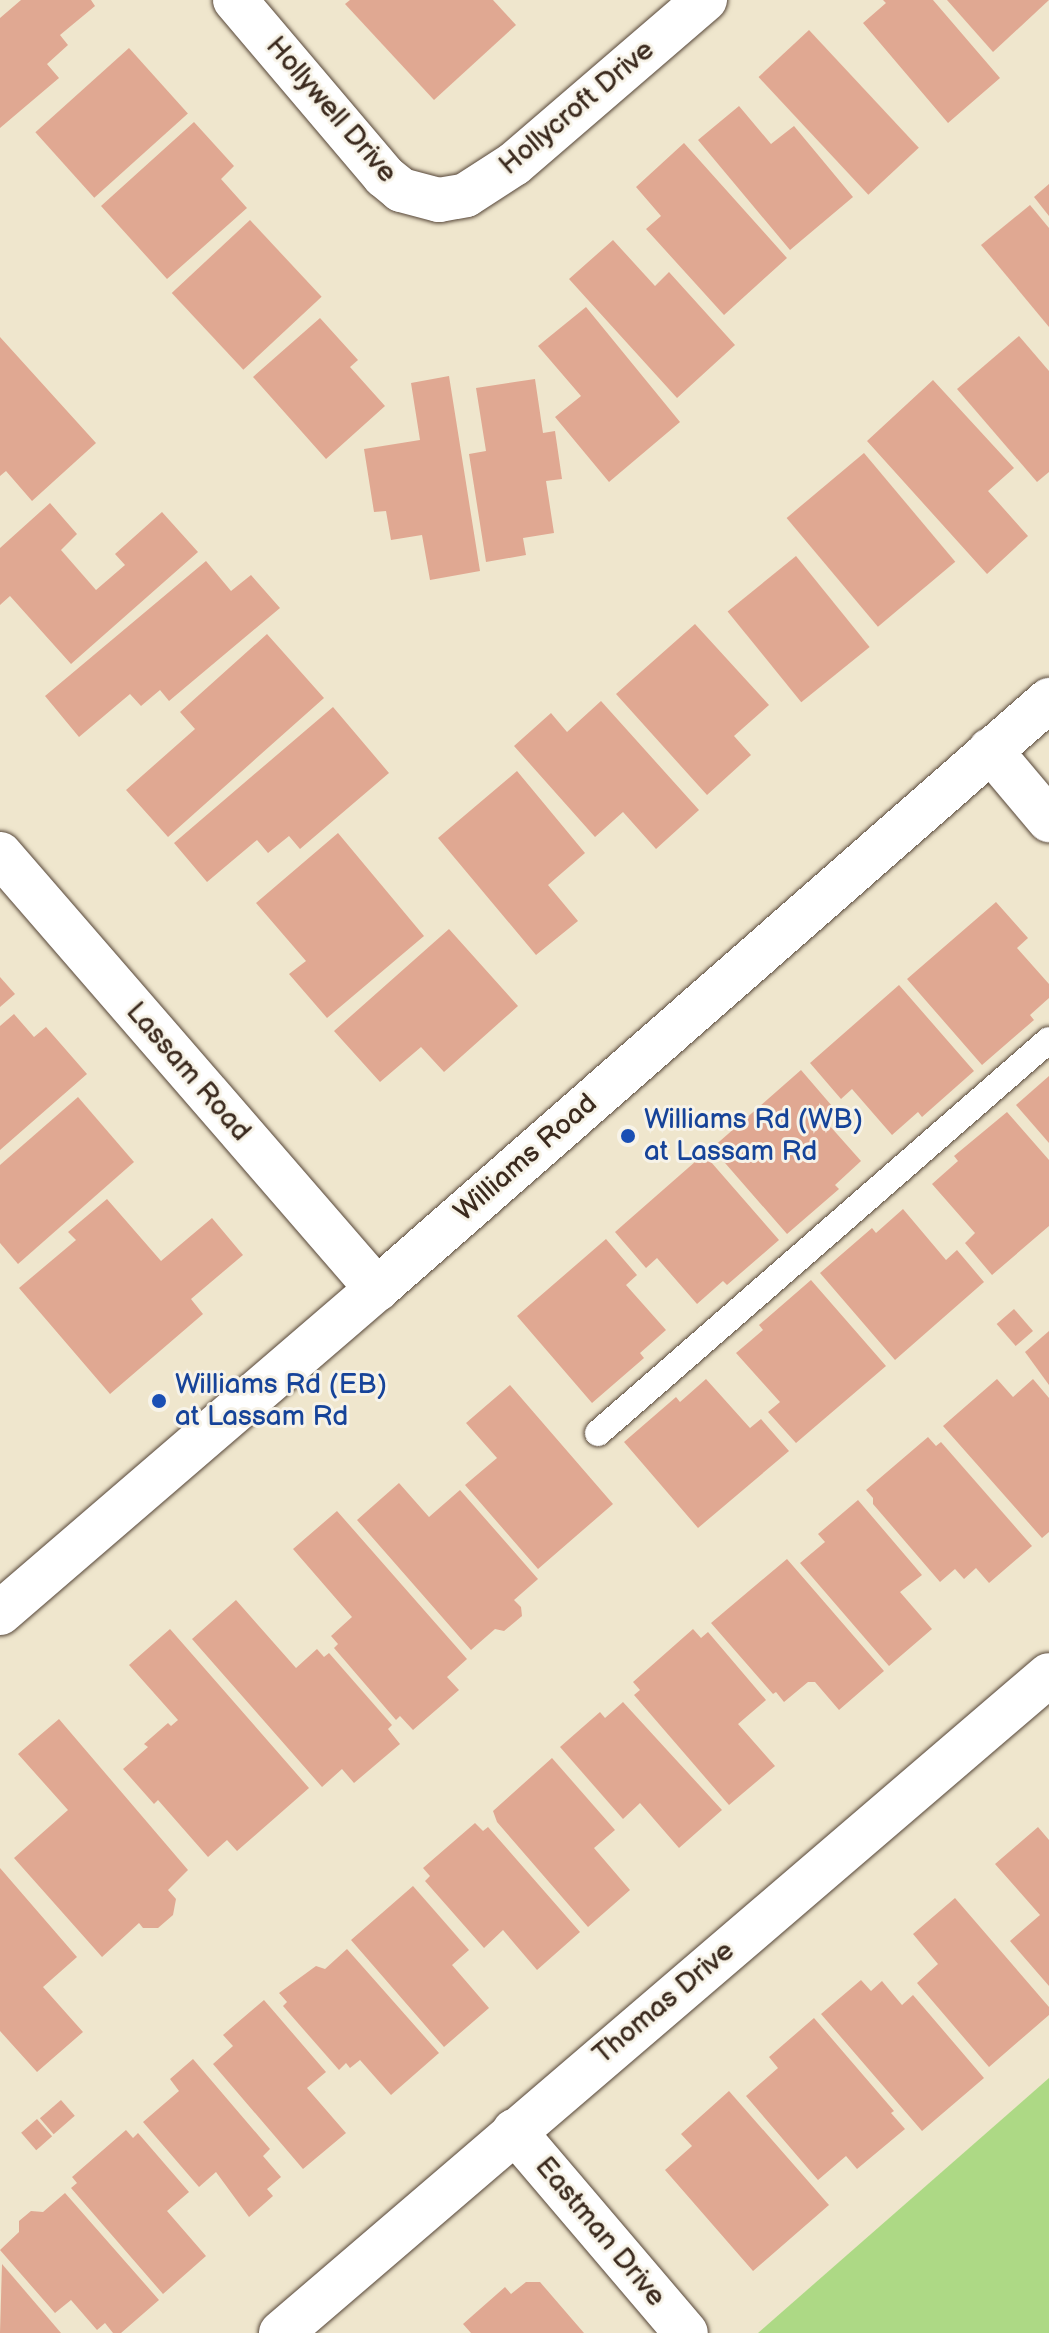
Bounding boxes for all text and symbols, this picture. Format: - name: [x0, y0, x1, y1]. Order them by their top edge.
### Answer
- street label: Hollywell Drive: [258, 30, 404, 190]
- street label: Hollycroft Drive: [493, 34, 661, 182]
- street label: Lassam Road: [119, 996, 257, 1148]
- street label: Williams Road: [448, 1087, 604, 1229]
- place label: Williams Rd (WB) at Lassam Rd: [644, 1103, 863, 1169]
- marker: Williams Rd (WB) at Lassam Rd: [619, 1127, 637, 1145]
- place label: Williams Rd (EB) at Lassam Rd: [175, 1368, 387, 1434]
- marker: Williams Rd (EB) at Lassam Rd: [150, 1392, 168, 1410]
- street label: Thomas Drive: [587, 1934, 741, 2072]
- street label: Eastman Drive: [528, 2150, 672, 2314]

